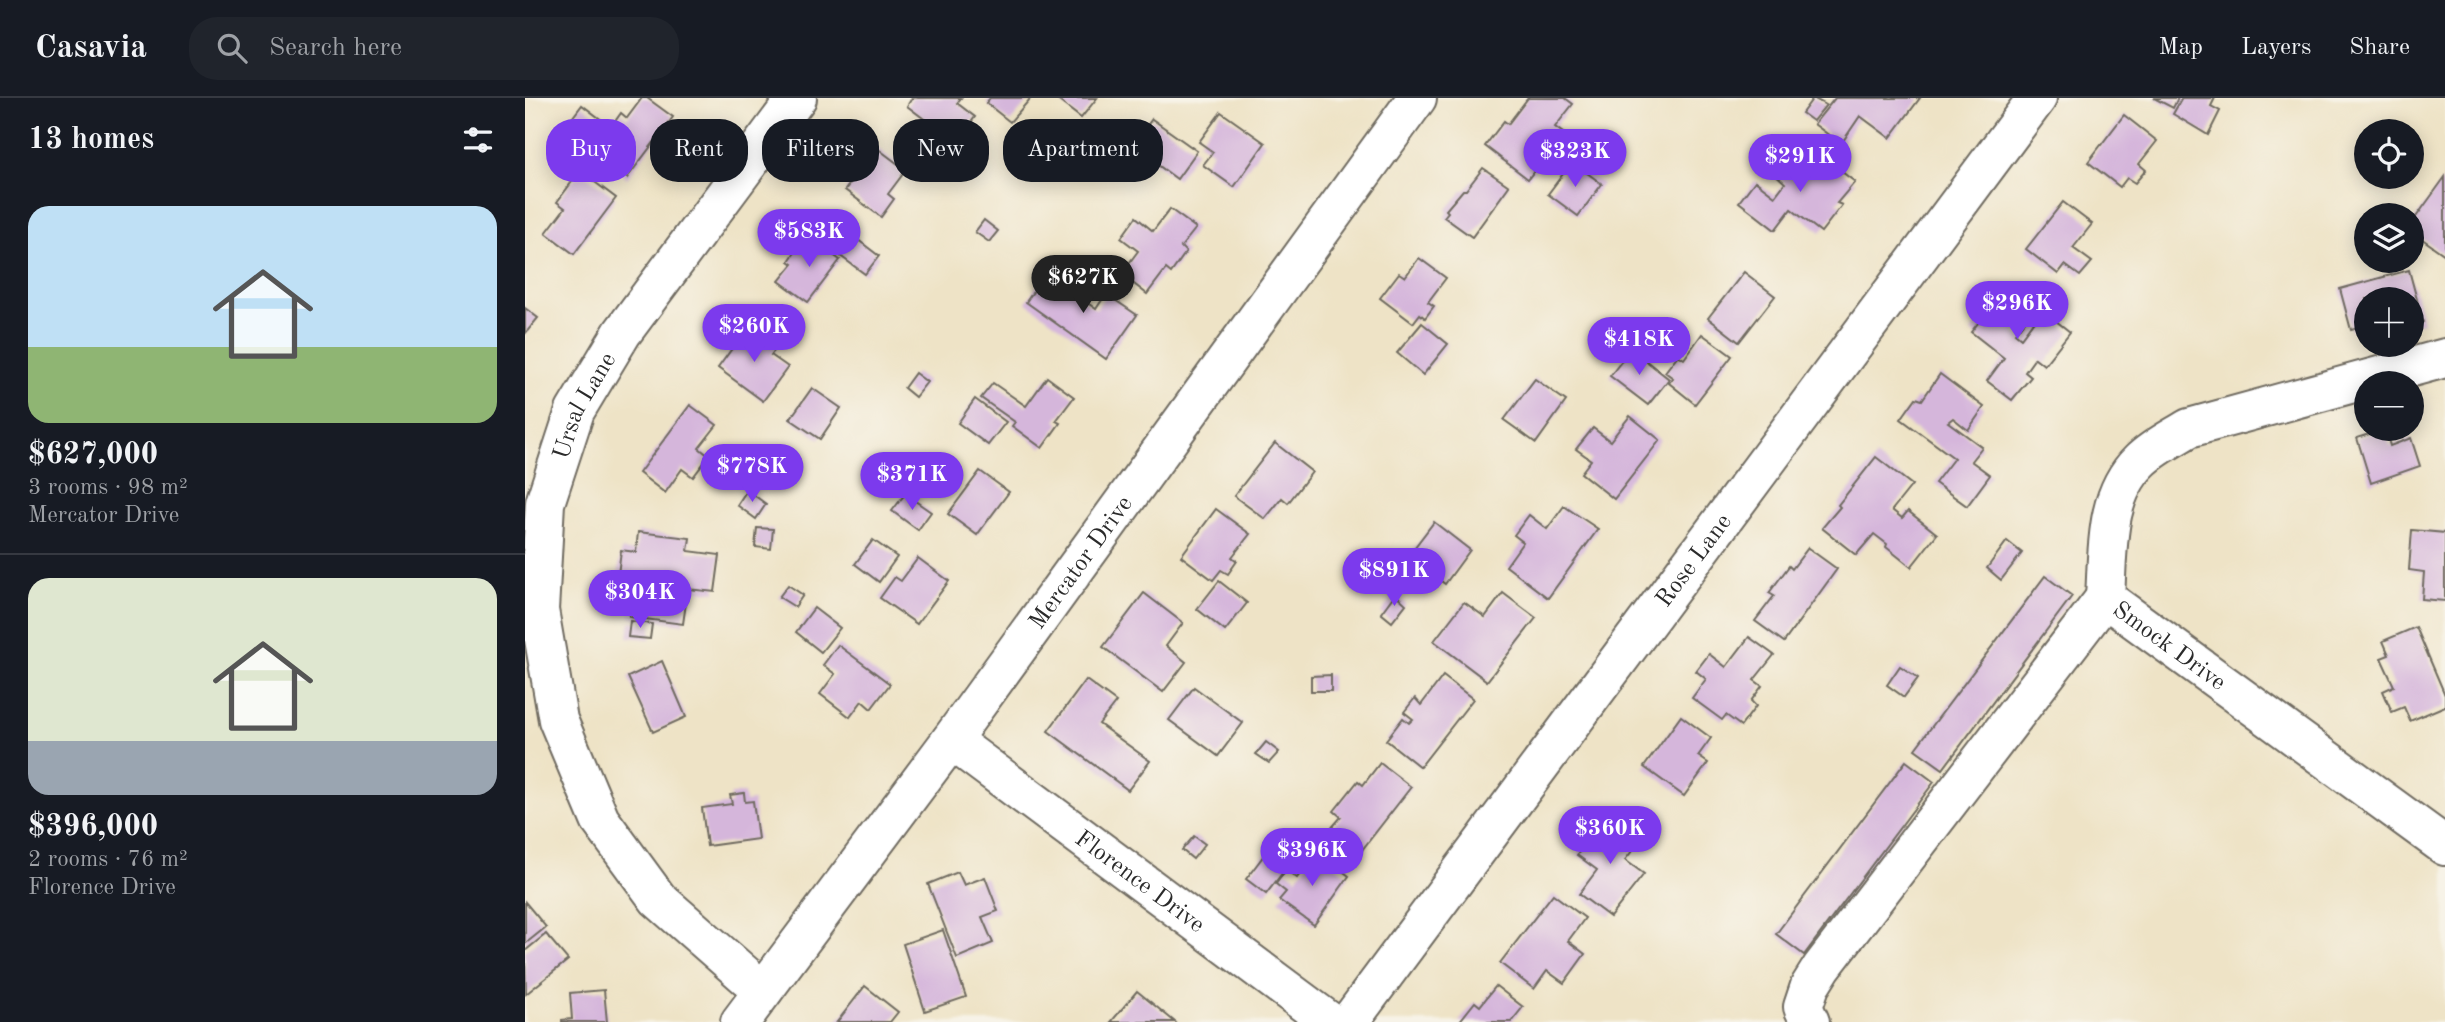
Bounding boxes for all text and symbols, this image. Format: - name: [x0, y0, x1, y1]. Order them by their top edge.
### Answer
- search box: [189, 17, 679, 80]
- icon: search: [213, 29, 251, 67]
- text: Casavia: [35, 32, 147, 65]
- text: Search here: [269, 35, 402, 61]
- text: Map: [2159, 36, 2203, 60]
- text: Layers: [2241, 36, 2311, 60]
- text: Share: [2349, 36, 2410, 60]
- chip: Buy: [546, 119, 636, 182]
- chip: Rent: [650, 119, 748, 182]
- chip: Filters: [762, 119, 879, 182]
- chip: New: [893, 119, 989, 182]
- chip: Apartment: [1003, 119, 1163, 182]
- map controls: [2354, 119, 2424, 441]
- button: locate: [2354, 119, 2424, 189]
- icon: filters: [459, 121, 497, 159]
- text: 13 homes: [28, 125, 154, 155]
- pin: $323K: [1526, 130, 1624, 189]
- pin: $291K: [1751, 134, 1849, 194]
- text: $323K: [1539, 140, 1611, 163]
- text: $291K: [1764, 145, 1836, 168]
- button: layers: [2354, 203, 2424, 273]
- pin: $583K: [760, 209, 858, 269]
- text: $583K: [773, 220, 845, 243]
- icon: home: [200, 251, 326, 377]
- pin: $627K: [1034, 256, 1132, 315]
- text: $627K: [1047, 266, 1119, 289]
- pin: $296K: [1968, 282, 2066, 341]
- button: +: [2354, 287, 2424, 357]
- text: $296K: [1981, 292, 2053, 315]
- pin: $260K: [705, 304, 803, 364]
- text: $260K: [718, 315, 790, 338]
- pin: $418K: [1590, 317, 1688, 377]
- text: $418K: [1603, 328, 1675, 351]
- street label: Ursal Lane: [550, 349, 621, 463]
- button: −: [2354, 371, 2424, 441]
- text: $627,000: [28, 440, 158, 470]
- pin: $778K: [703, 444, 801, 504]
- pin: $371K: [863, 452, 961, 512]
- text: $778K: [716, 455, 788, 478]
- text: $371K: [876, 463, 948, 486]
- text: 3 rooms · 98 m²: [28, 476, 188, 499]
- street label: Mercator Drive: [1026, 492, 1138, 634]
- text: Mercator Drive: [28, 504, 179, 527]
- street label: Rose Lane: [1652, 510, 1737, 612]
- pin: $891K: [1345, 548, 1443, 608]
- text: $891K: [1358, 559, 1430, 582]
- pin: $304K: [591, 570, 689, 630]
- text: $304K: [604, 581, 676, 604]
- street label: Smock Drive: [2108, 598, 2230, 696]
- icon: home: [200, 623, 326, 749]
- pin: $360K: [1561, 806, 1659, 866]
- text: $396,000: [28, 812, 158, 842]
- text: $360K: [1574, 817, 1646, 840]
- street label: Florence Drive: [1070, 827, 1208, 938]
- pin: $396K: [1263, 828, 1361, 888]
- text: $396K: [1276, 839, 1348, 862]
- text: 2 rooms · 76 m²: [28, 848, 188, 871]
- text: Florence Drive: [28, 876, 176, 899]

